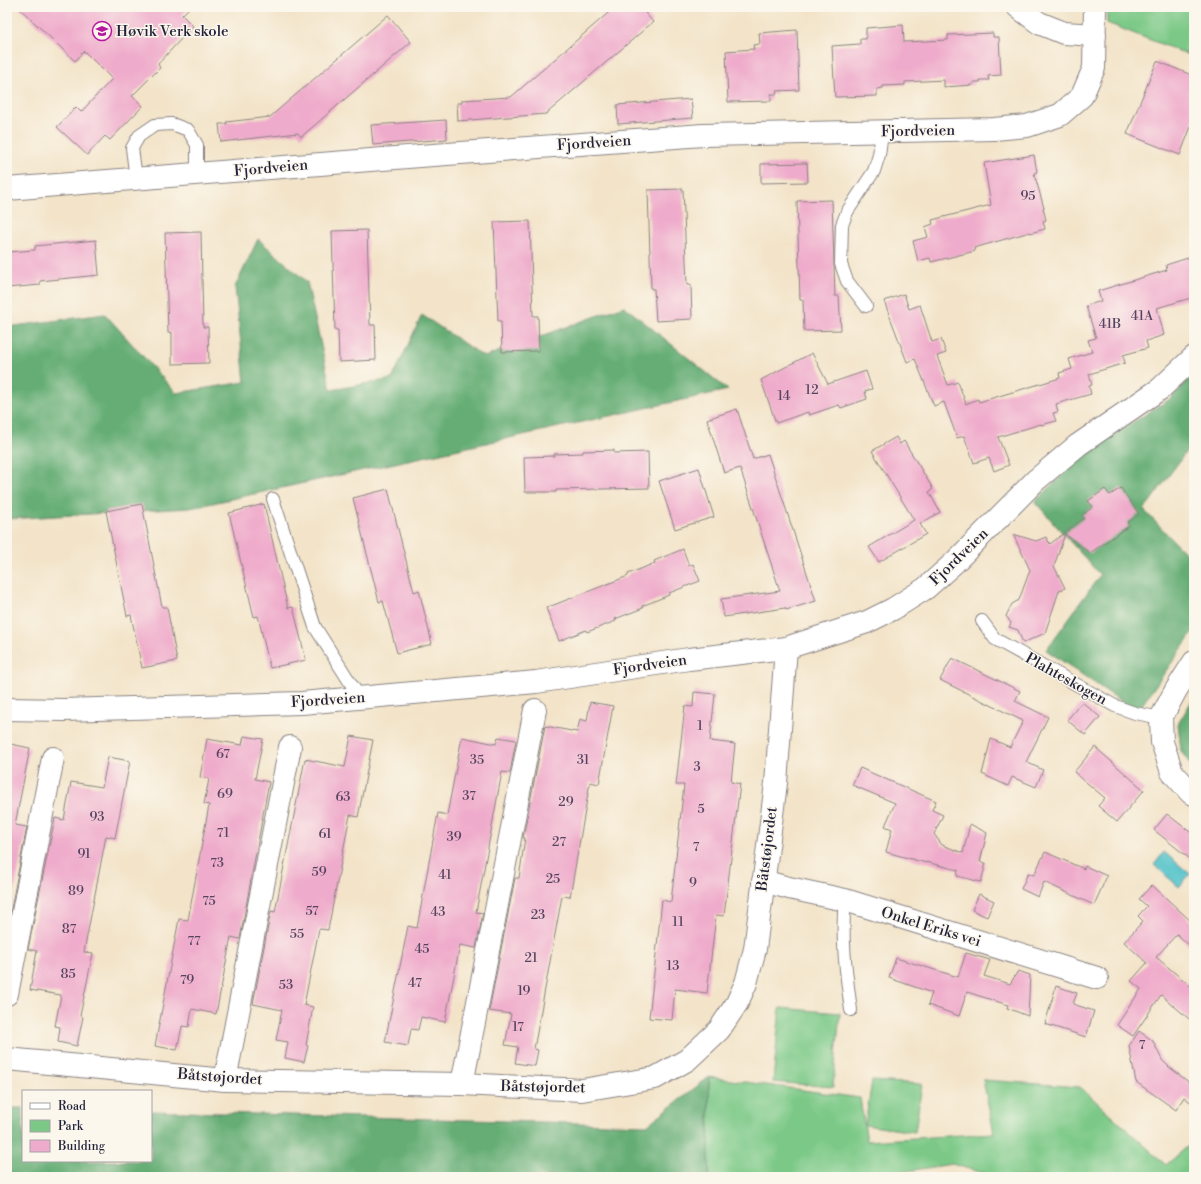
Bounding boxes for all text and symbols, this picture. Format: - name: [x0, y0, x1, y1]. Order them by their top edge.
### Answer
- school or university icon: Høvik Verk skole: [91, 20, 113, 42]
- place label: Høvik Verk skole: [116, 22, 229, 41]
- street label: Fjordveien: [881, 121, 955, 141]
- street label: Fjordveien: [556, 131, 632, 155]
- street label: Fjordveien: [233, 155, 309, 181]
- house number: 95: [1020, 188, 1036, 204]
- house number: 41A: [1131, 308, 1154, 324]
- house number: 41B: [1099, 316, 1121, 332]
- house number: 12: [805, 382, 819, 398]
- house number: 14: [778, 388, 791, 404]
- street label: Fjordveien: [926, 524, 992, 590]
- street label: Plahteskogen: [1022, 649, 1110, 709]
- street label: Fjordveien: [612, 650, 688, 680]
- street label: Fjordveien: [290, 688, 366, 712]
- house number: 1: [697, 718, 703, 734]
- house number: 67: [216, 746, 230, 762]
- house number: 35: [470, 752, 484, 768]
- house number: 31: [577, 752, 590, 768]
- house number: 3: [693, 759, 701, 775]
- house number: 69: [217, 786, 233, 802]
- house number: 37: [462, 788, 476, 804]
- house number: 63: [335, 789, 351, 805]
- house number: 29: [558, 794, 574, 810]
- house number: 5: [697, 801, 705, 817]
- street label: Båtstøjordet: [752, 805, 782, 893]
- house number: 93: [89, 809, 105, 825]
- house number: 71: [217, 825, 230, 841]
- house number: 61: [318, 826, 332, 842]
- house number: 39: [446, 829, 462, 845]
- house number: 27: [552, 834, 566, 850]
- house number: 7: [693, 839, 700, 855]
- house number: 91: [77, 846, 91, 862]
- house number: 73: [210, 855, 224, 871]
- house number: 59: [311, 864, 327, 880]
- house number: 41: [438, 867, 452, 883]
- house number: 25: [546, 871, 560, 887]
- house number: 9: [689, 875, 697, 891]
- house number: 89: [68, 883, 84, 899]
- house number: 75: [202, 893, 216, 909]
- house number: 57: [305, 903, 319, 919]
- street label: Onkel Eriks vei: [879, 903, 983, 951]
- house number: 43: [431, 904, 445, 920]
- house number: 23: [531, 907, 545, 923]
- house number: 11: [672, 914, 684, 930]
- house number: 87: [62, 921, 77, 937]
- house number: 55: [290, 926, 304, 942]
- house number: 77: [187, 933, 201, 949]
- house number: 45: [415, 941, 429, 957]
- house number: 21: [524, 950, 538, 966]
- house number: 13: [667, 958, 679, 974]
- house number: 85: [60, 966, 76, 982]
- house number: 79: [180, 972, 194, 988]
- house number: 47: [408, 975, 422, 991]
- house number: 53: [279, 977, 293, 993]
- house number: 19: [517, 983, 531, 999]
- house number: 17: [512, 1019, 524, 1035]
- house number: 7: [1139, 1037, 1146, 1053]
- street label: Båtstøjordet: [176, 1064, 264, 1089]
- street label: Båtstøjordet: [499, 1077, 586, 1097]
- legend: [22, 1090, 152, 1162]
- text: Road: [58, 1099, 86, 1114]
- text: Park: [58, 1119, 84, 1134]
- text: Building: [57, 1139, 106, 1154]

